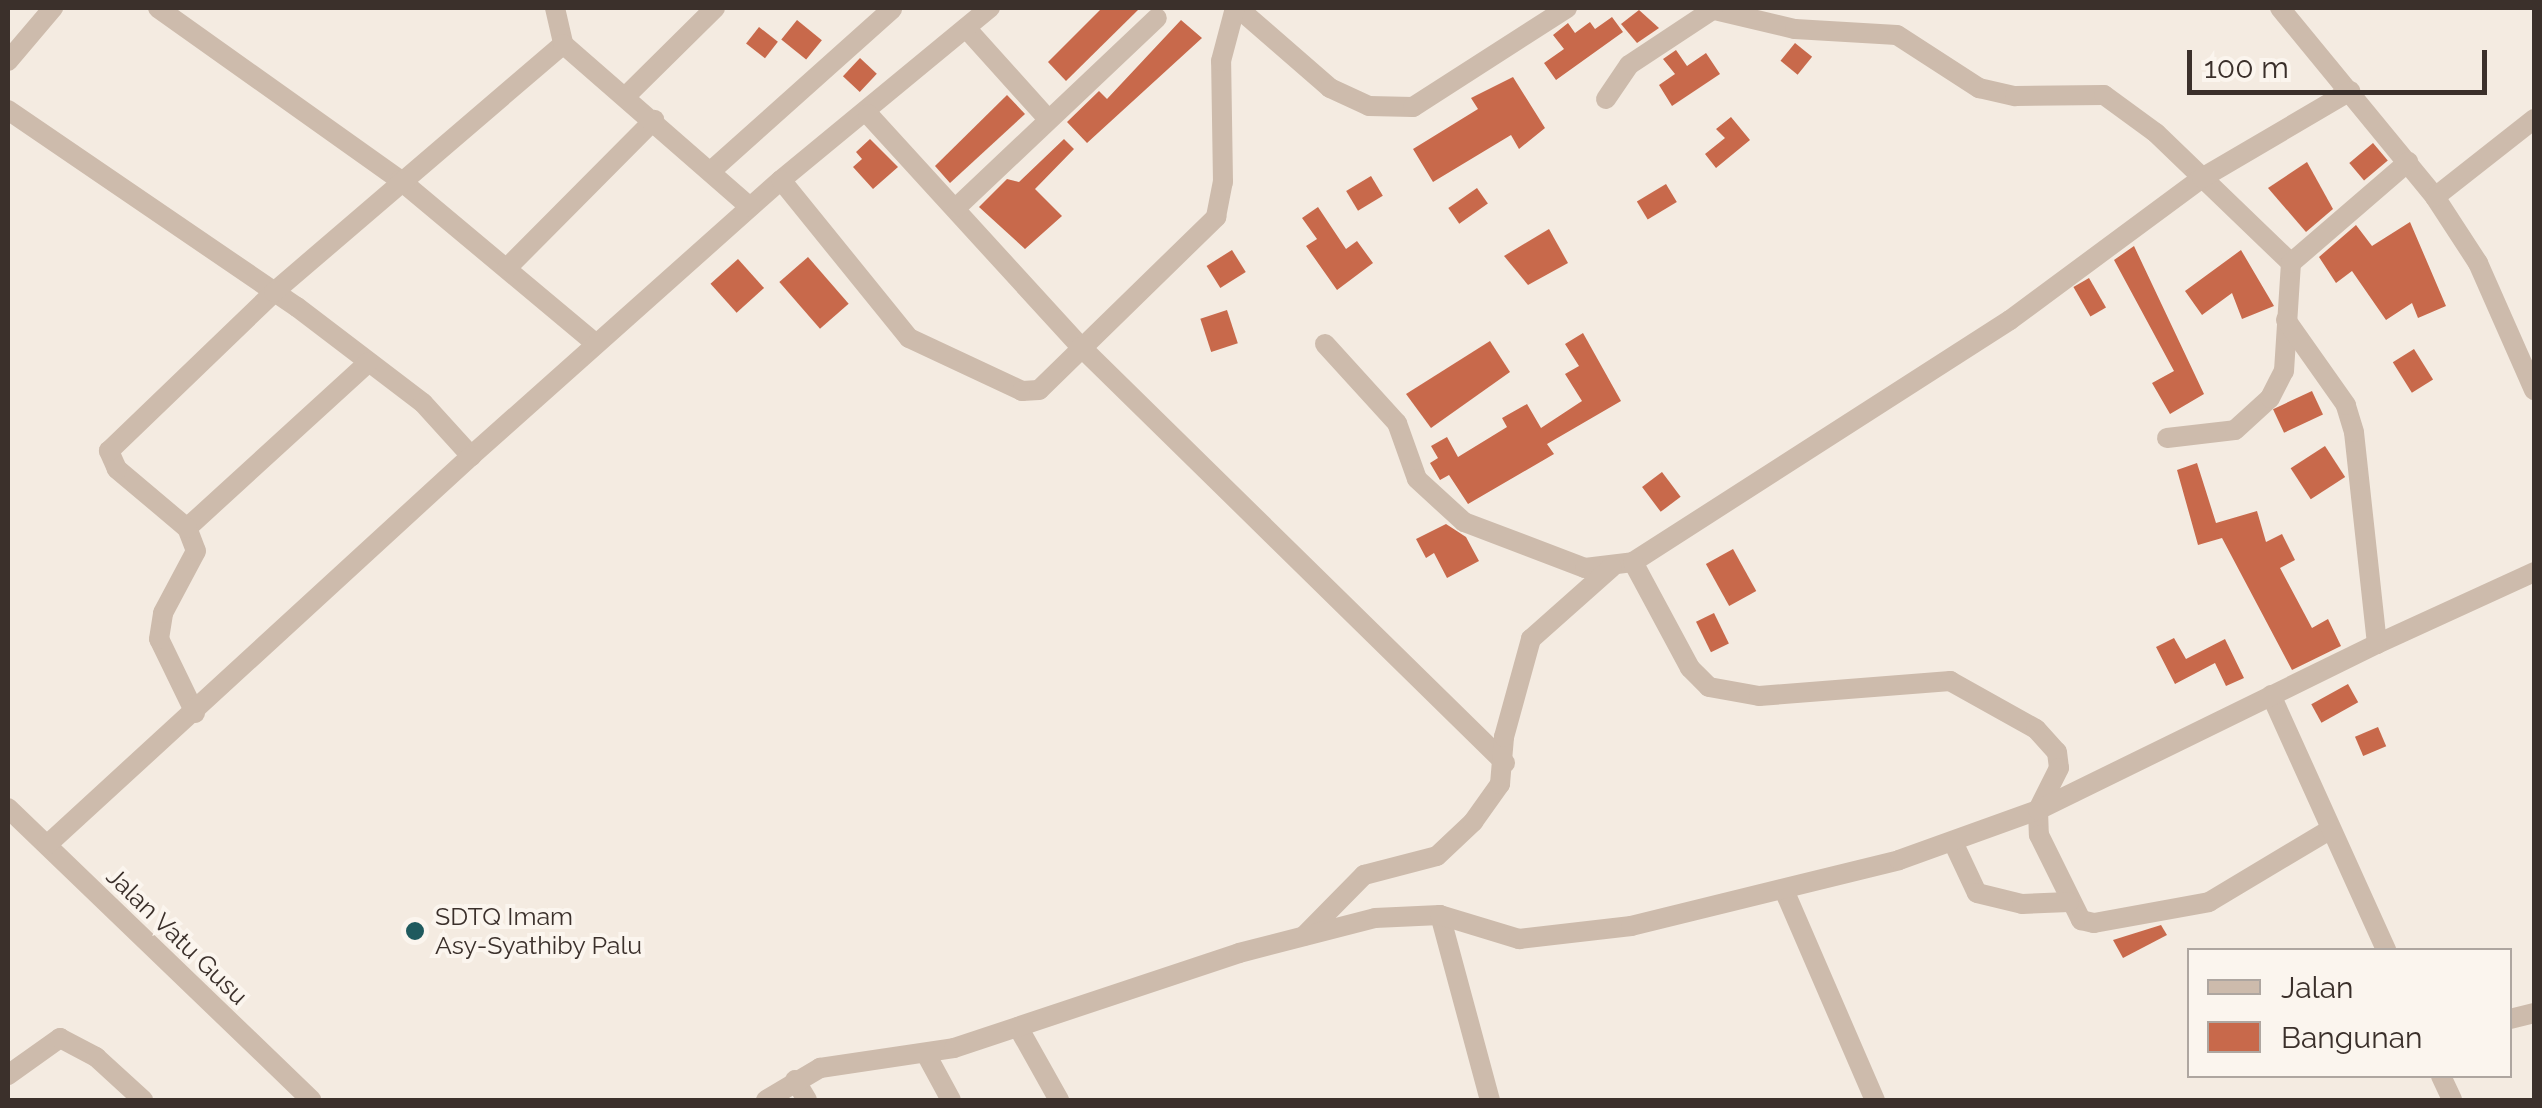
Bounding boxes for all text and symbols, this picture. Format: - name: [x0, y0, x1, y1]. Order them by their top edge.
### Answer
- scale bar: [2192, 30, 2492, 92]
- text: 100 m: [2204, 50, 2289, 85]
- street label: Jalan Vatu Gusu: [100, 861, 254, 1011]
- place label: SDTQ Imam Asy-Syathiby Palu: [435, 902, 643, 961]
- marker: SDTQ Imam Asy-Syathiby Palu: [404, 920, 426, 942]
- legend: [2187, 948, 2512, 1078]
- text: Jalan: [2281, 970, 2354, 1005]
- text: Bangunan: [2281, 1020, 2423, 1055]

